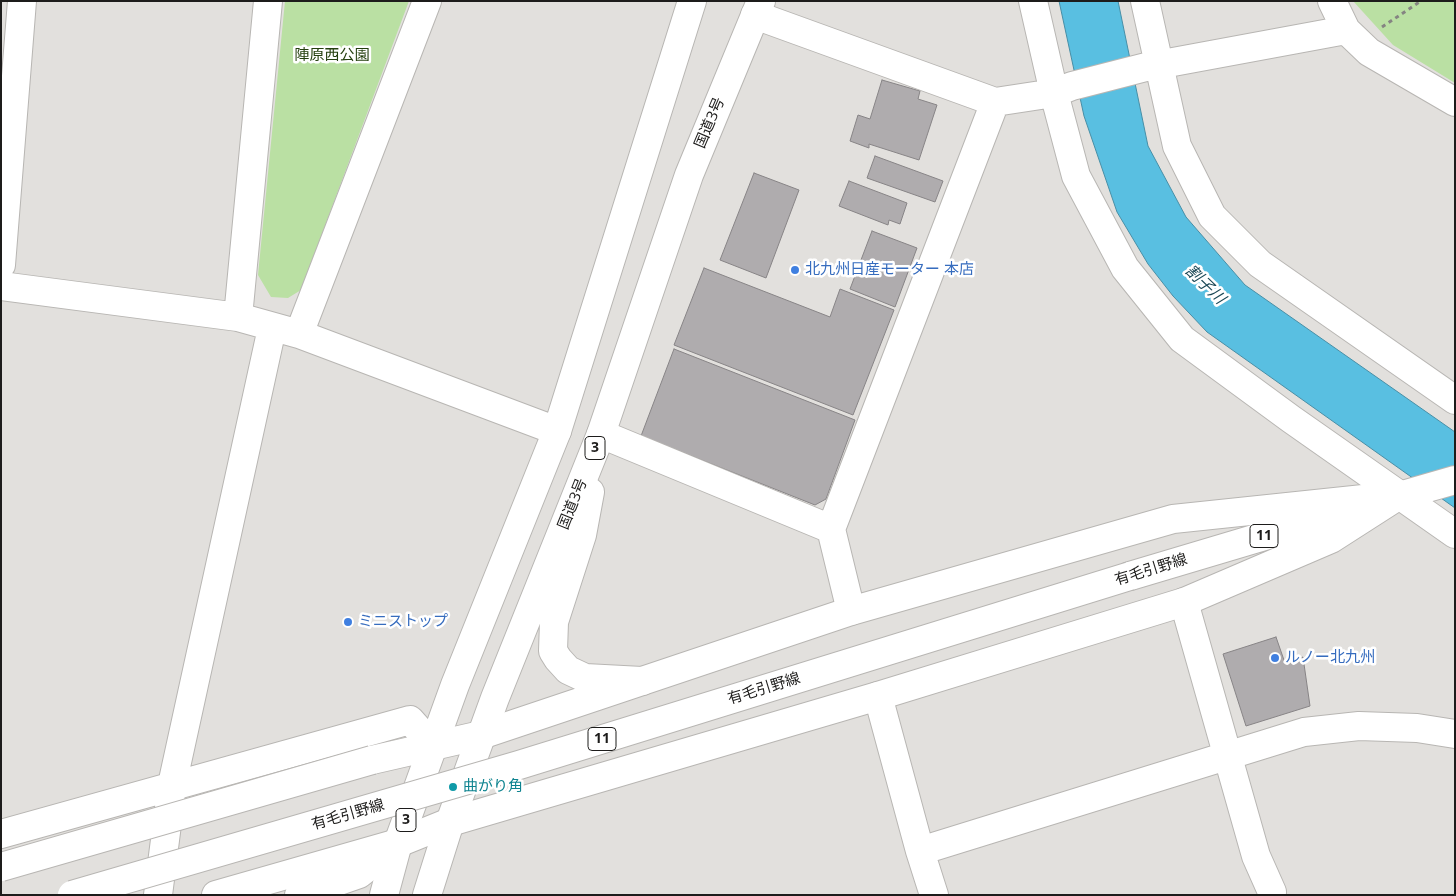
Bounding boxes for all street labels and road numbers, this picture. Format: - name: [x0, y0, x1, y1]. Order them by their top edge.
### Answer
- street label: 国道3号: [691, 95, 729, 151]
- road number: 3: [585, 436, 605, 459]
- street label: 国道3号: [555, 476, 591, 532]
- road number: 11: [1250, 524, 1278, 548]
- street label: 有毛引野線: [1113, 550, 1189, 590]
- street label: 有毛引野線: [726, 669, 802, 709]
- road number: 11: [588, 728, 616, 751]
- street label: 有毛引野線: [309, 796, 387, 834]
- road number: 3: [396, 808, 416, 832]

